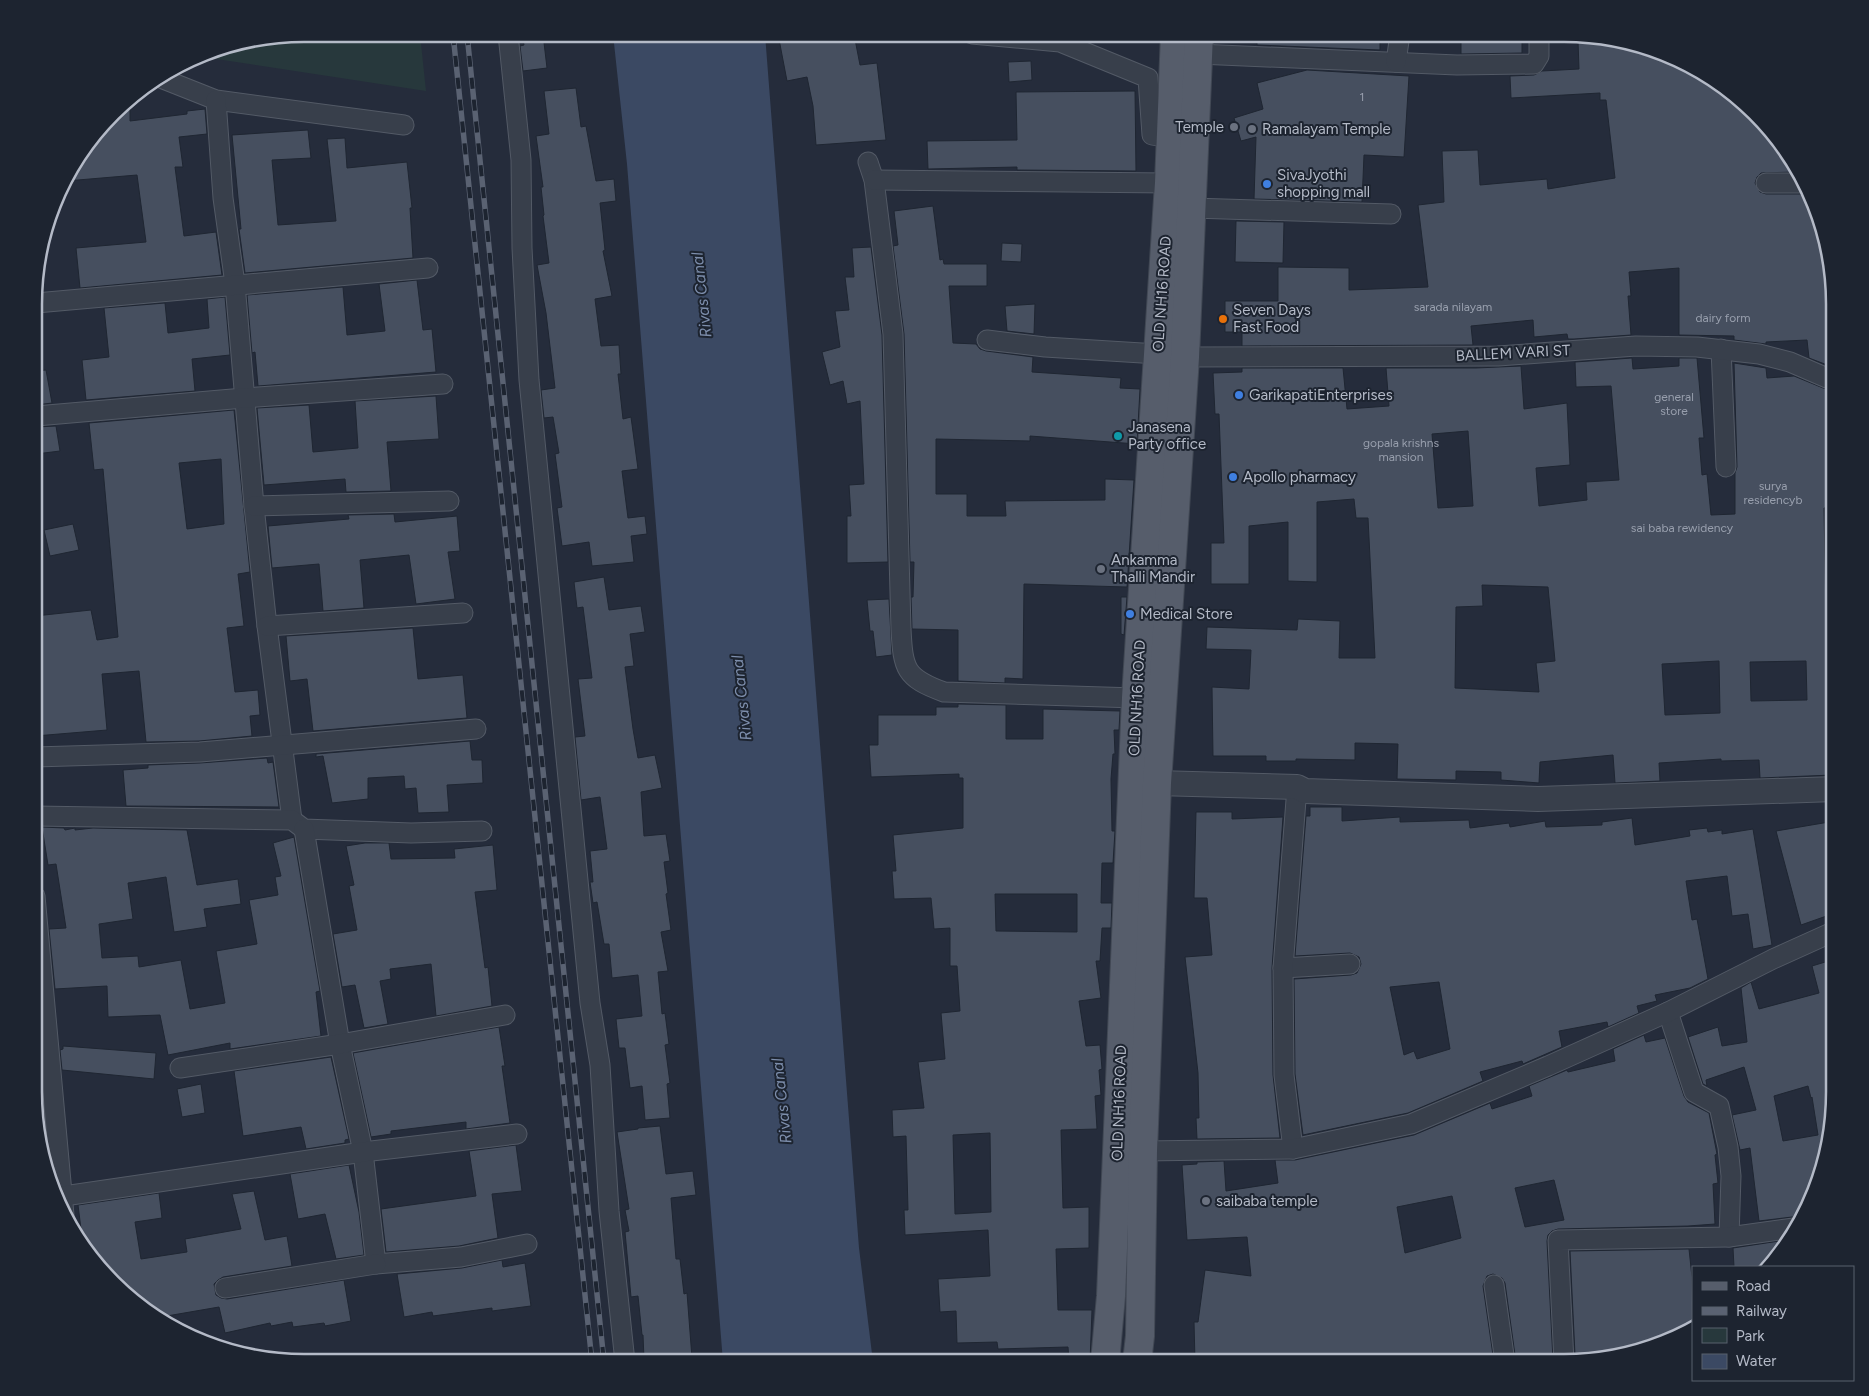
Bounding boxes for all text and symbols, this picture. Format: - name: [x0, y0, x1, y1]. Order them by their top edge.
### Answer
- house number: 1: [1360, 90, 1364, 104]
- place label: Temple: [1175, 118, 1224, 136]
- place label: Ramalayam Temple: [1262, 120, 1391, 138]
- marker: Temple: [1228, 121, 1240, 133]
- marker: Ramalayam Temple: [1246, 123, 1258, 135]
- place label: SivaJyothi shopping mall: [1277, 166, 1370, 201]
- marker: SivaJyothi shopping mall: [1261, 178, 1273, 190]
- street label: OLD NH16 ROAD: [1149, 235, 1175, 353]
- water label: Rivas Canal: [688, 251, 715, 338]
- house number: sarada nilayam: [1414, 300, 1492, 314]
- place label: Seven Days Fast Food: [1233, 301, 1311, 336]
- house number: dairy form: [1696, 311, 1750, 325]
- marker: Seven Days Fast Food: [1217, 313, 1229, 325]
- street label: BALLEM VARI ST: [1455, 341, 1571, 365]
- place label: GarikapatiEnterprises: [1249, 386, 1393, 404]
- marker: GarikapatiEnterprises: [1233, 389, 1245, 401]
- house number: general store: [1654, 390, 1694, 418]
- place label: Janasena Party office: [1128, 418, 1206, 453]
- marker: Janasena Party office: [1112, 430, 1124, 442]
- house number: gopala krishns mansion: [1363, 436, 1439, 464]
- place label: Apollo pharmacy: [1243, 468, 1356, 486]
- marker: Apollo pharmacy: [1227, 471, 1239, 483]
- house number: surya residencyb: [1744, 479, 1802, 507]
- house number: sai baba rewidency: [1631, 521, 1734, 535]
- place label: Ankamma Thalli Mandir: [1111, 551, 1195, 586]
- marker: Ankamma Thalli Mandir: [1095, 563, 1107, 575]
- place label: Medical Store: [1140, 605, 1233, 623]
- marker: Medical Store: [1124, 608, 1136, 620]
- street label: OLD NH16 ROAD: [1125, 639, 1149, 757]
- water label: Rivas Canal: [728, 654, 755, 741]
- street label: OLD NH16 ROAD: [1108, 1045, 1130, 1161]
- water label: Rivas Canal: [768, 1057, 795, 1144]
- place label: saibaba temple: [1216, 1192, 1318, 1210]
- marker: saibaba temple: [1200, 1195, 1212, 1207]
- legend: [1692, 1266, 1854, 1381]
- text: Road: [1736, 1277, 1771, 1295]
- text: Railway: [1736, 1302, 1787, 1320]
- text: Park: [1736, 1327, 1765, 1345]
- text: Water: [1736, 1352, 1776, 1370]

